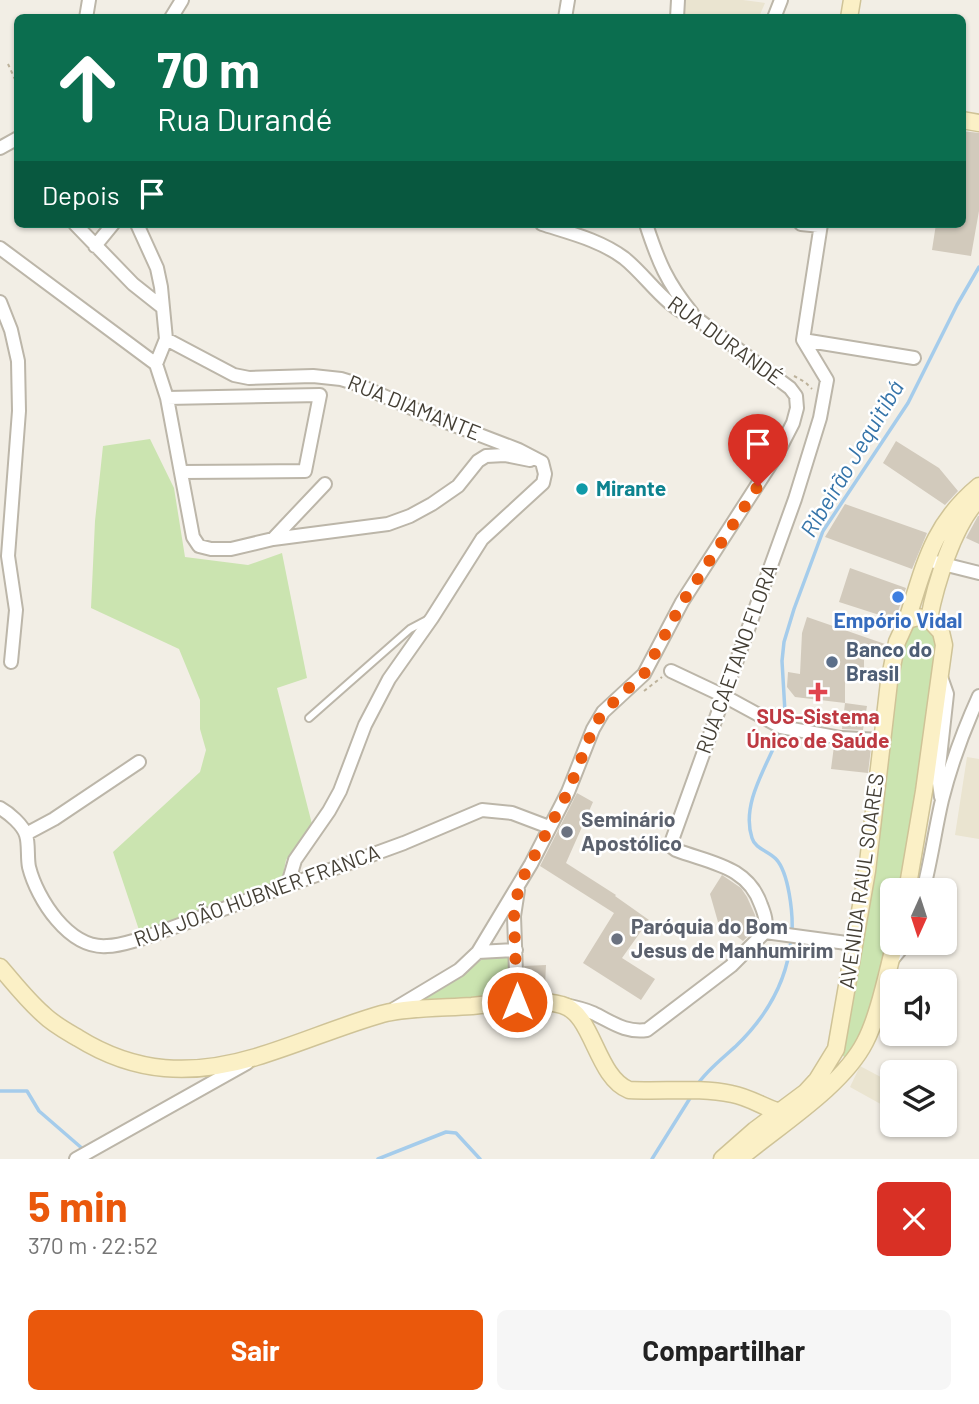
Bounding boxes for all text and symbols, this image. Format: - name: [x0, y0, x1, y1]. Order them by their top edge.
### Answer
- text: 70 m: [157, 39, 260, 98]
- icon: ahead: [42, 42, 133, 133]
- text: Rua Durandé: [157, 99, 332, 137]
- icon: arrive: [133, 175, 171, 213]
- text: Depois: [42, 179, 119, 210]
- street label: RUA DURANDÉ: [664, 290, 788, 390]
- street label: RUA DIAMANTE: [345, 369, 485, 445]
- water label: Ribeirão Jequitibá: [794, 375, 909, 542]
- pin: [728, 414, 788, 486]
- icon: arrive: [739, 425, 777, 463]
- place label: Mirante: [596, 475, 666, 500]
- marker: Mirante: [574, 481, 590, 497]
- street label: RUA CAETANO FLORA: [690, 560, 782, 757]
- marker: Empório Vidal: [890, 589, 906, 605]
- place label: Empório Vidal: [833, 607, 963, 632]
- place label: Banco do Brasil: [846, 636, 932, 685]
- marker: Banco do Brasil: [824, 654, 840, 670]
- marker: SUS-Sistema Único de Saúde: [808, 682, 828, 702]
- place label: SUS-Sistema Único de Saúde: [747, 703, 889, 752]
- street label: AVENIDA RAUL SOARES: [833, 771, 888, 990]
- place label: Seminário Apostólico: [581, 806, 682, 855]
- marker: Seminário Apostólico: [559, 824, 575, 840]
- street label: RUA JOÃO HUBNER FRANCA: [130, 838, 383, 951]
- north arrow: [880, 878, 957, 956]
- map controls: [880, 878, 957, 1137]
- place label: Paróquia do Bom Jesus de Manhumirim: [631, 913, 833, 962]
- marker: Paróquia do Bom Jesus de Manhumirim: [609, 931, 625, 947]
- position arrow: [480, 965, 554, 1039]
- button: sound: [880, 969, 957, 1046]
- button: layers: [880, 1060, 957, 1137]
- text: 5 min: [28, 1180, 128, 1230]
- button: close: [877, 1182, 951, 1256]
- text: 370 m · 22:52: [28, 1231, 158, 1259]
- button: Sair: [28, 1310, 483, 1390]
- button: Compartilhar: [497, 1310, 951, 1390]

